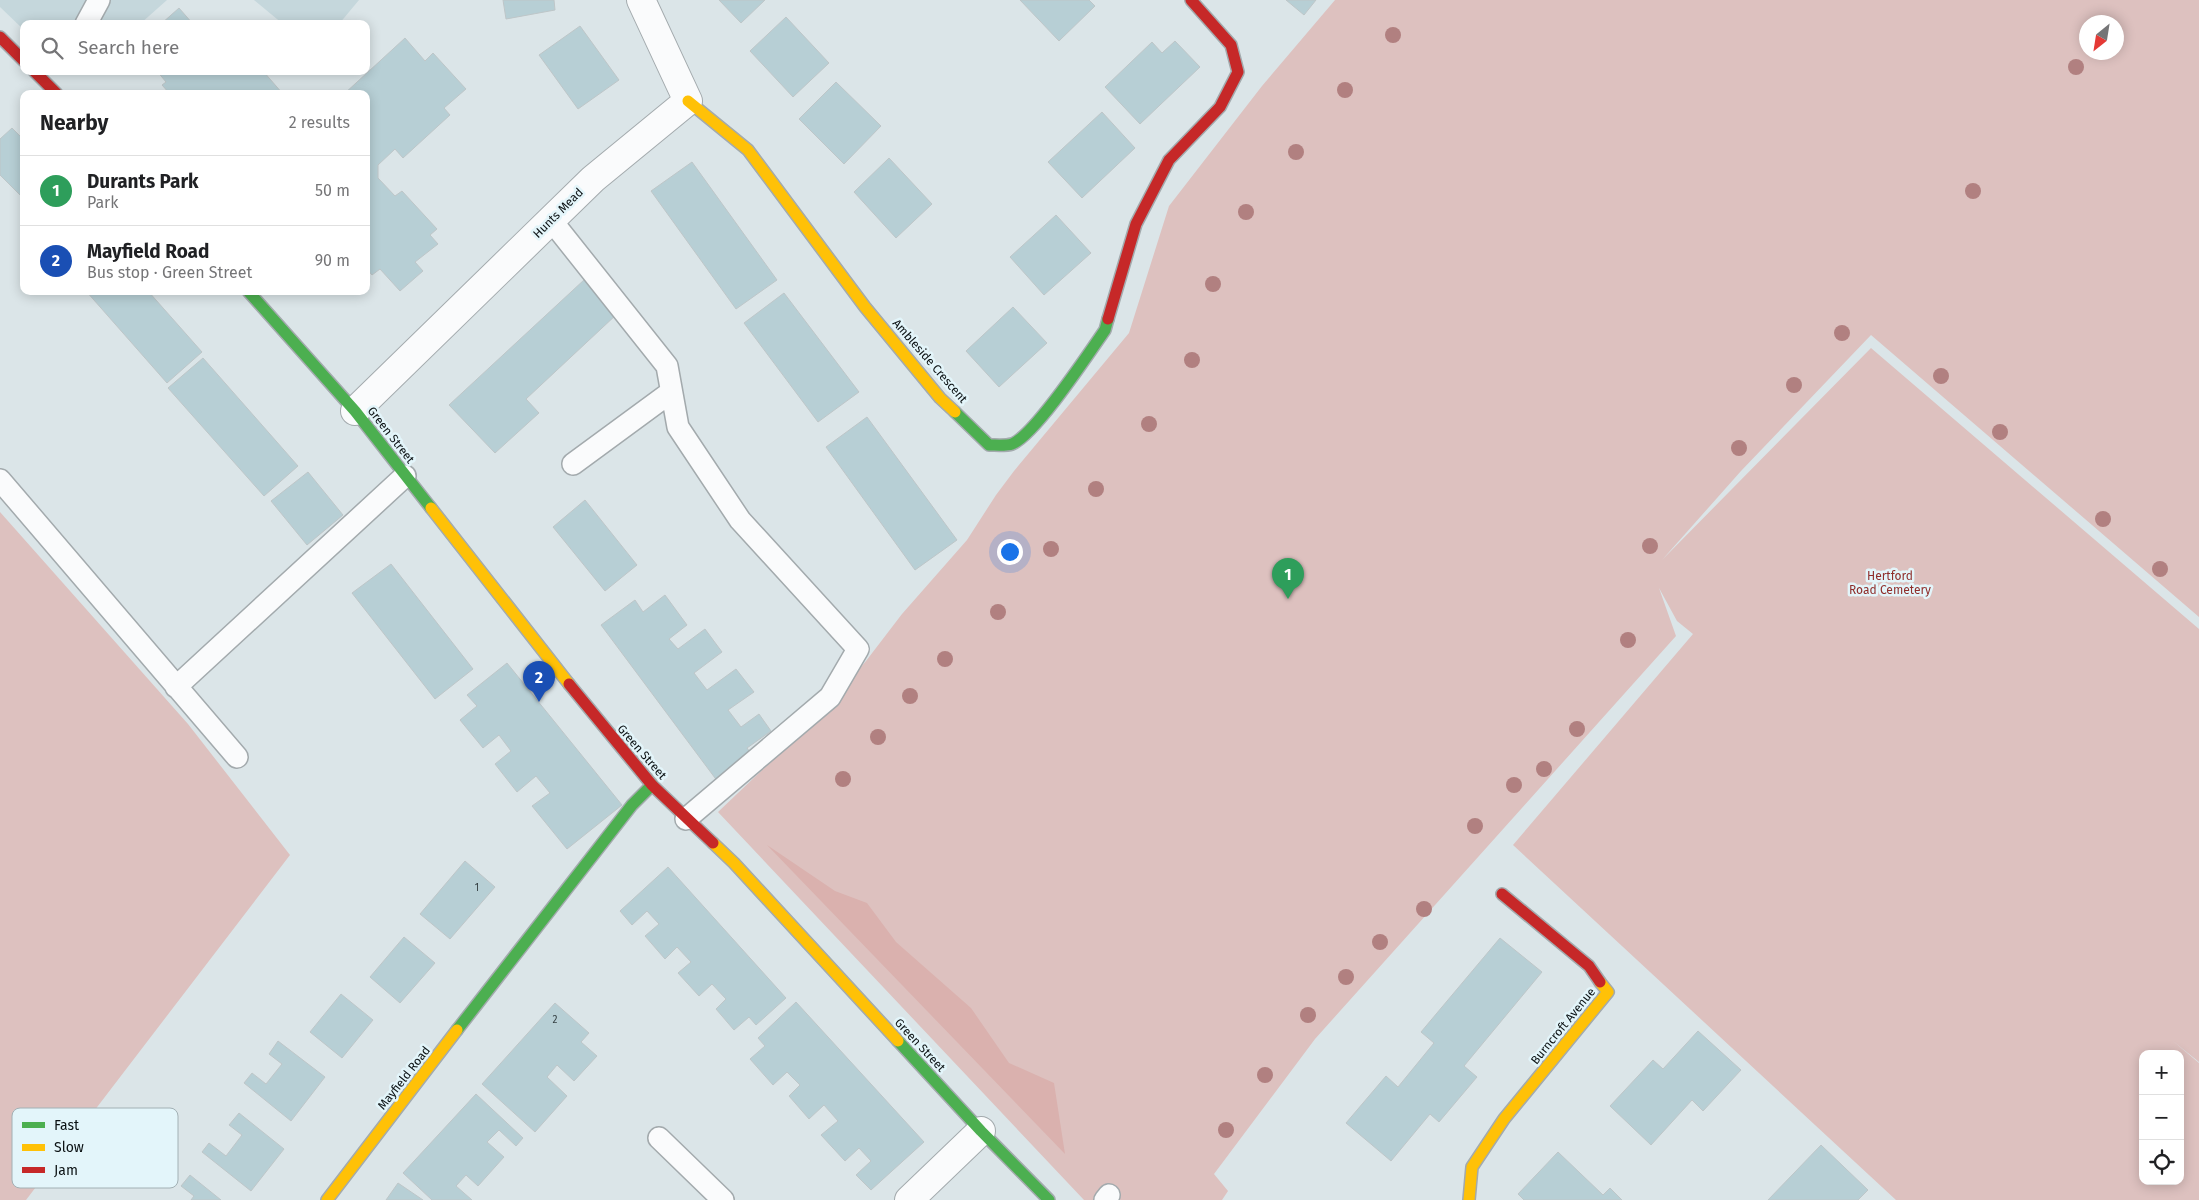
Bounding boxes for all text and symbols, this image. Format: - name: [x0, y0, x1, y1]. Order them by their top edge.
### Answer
- north arrow: [2079, 15, 2124, 60]
- search box: [20, 20, 370, 75]
- icon: search: [38, 34, 66, 62]
- text: Search here: [78, 36, 179, 59]
- text: Nearby: [40, 110, 108, 136]
- text: 2 results: [289, 113, 350, 132]
- text: Durants Park: [87, 170, 199, 193]
- text: 1: [52, 181, 60, 200]
- text: 50 m: [315, 181, 350, 200]
- street label: Hunts Mead: [530, 185, 586, 241]
- text: Park: [87, 193, 119, 212]
- text: Mayfield Road: [87, 240, 209, 263]
- text: 2: [52, 251, 60, 270]
- text: 90 m: [315, 251, 350, 270]
- text: Bus stop · Green Street: [87, 263, 252, 282]
- street label: Ambleside Crescent: [890, 316, 971, 406]
- street label: Green Street: [365, 404, 418, 467]
- your location: [997, 539, 1023, 565]
- pin: 1: [1272, 558, 1304, 599]
- park label: Hertford Road Cemetery: [1849, 569, 1931, 597]
- pin: 2: [523, 661, 555, 702]
- street label: Green Street: [615, 722, 670, 783]
- house number: 1: [475, 882, 479, 894]
- street label: Burncroft Avenue: [1528, 985, 1598, 1067]
- house number: 2: [553, 1014, 558, 1026]
- street label: Green Street: [892, 1015, 949, 1075]
- street label: Mayfield Road: [375, 1044, 433, 1112]
- map controls: [2139, 1050, 2184, 1185]
- button: +: [2139, 1050, 2184, 1095]
- button: −: [2139, 1095, 2184, 1140]
- legend: [12, 1108, 178, 1188]
- text: Fast: [54, 1117, 80, 1134]
- text: Slow: [54, 1139, 84, 1156]
- button: locate: [2139, 1140, 2184, 1185]
- text: Jam: [54, 1162, 78, 1179]

